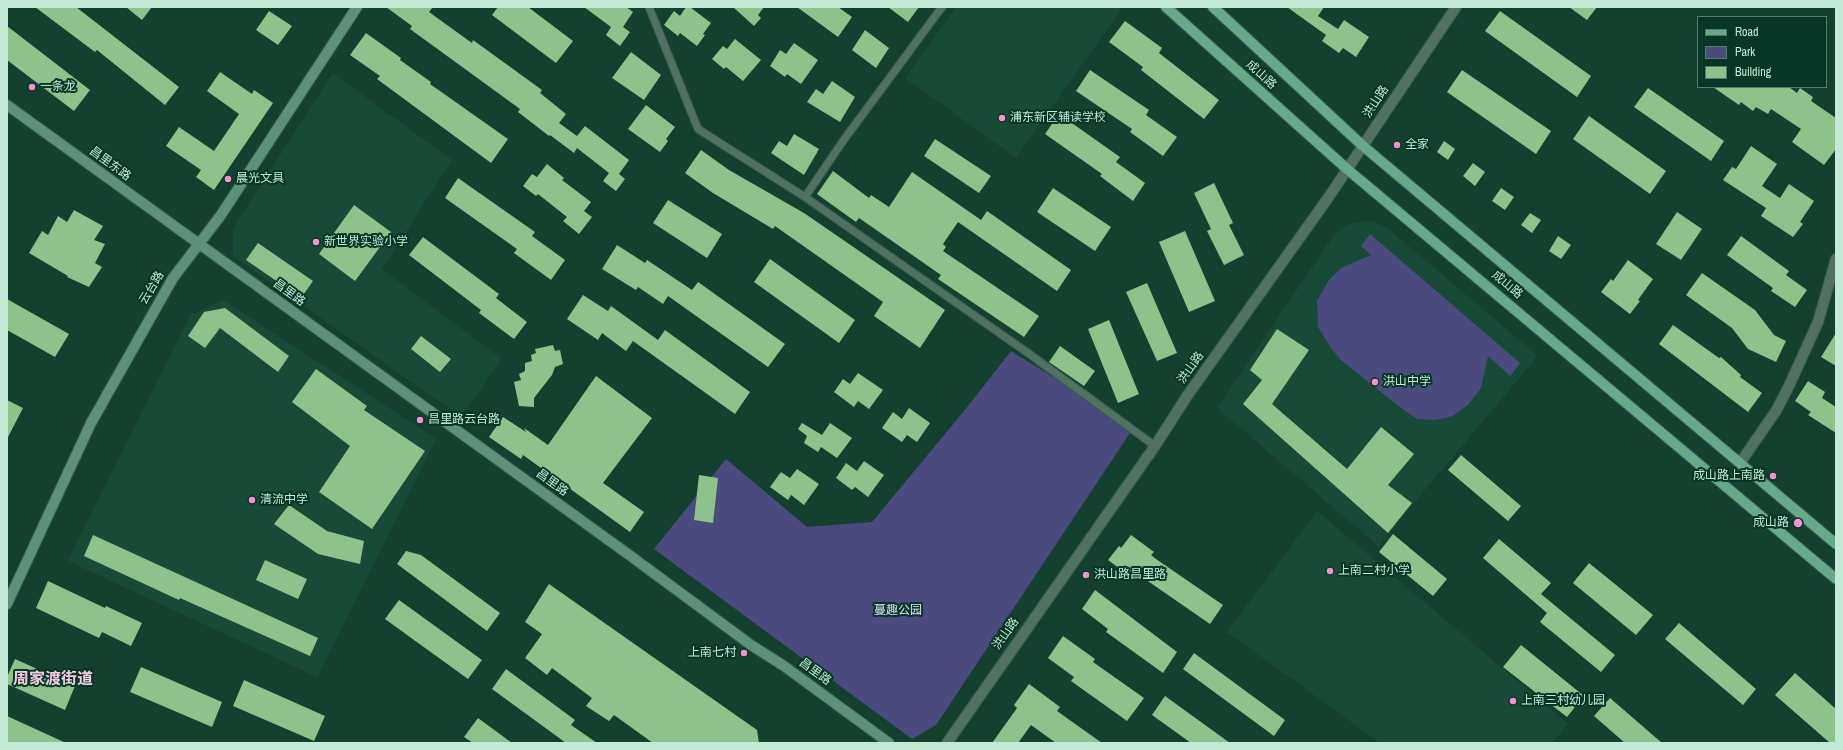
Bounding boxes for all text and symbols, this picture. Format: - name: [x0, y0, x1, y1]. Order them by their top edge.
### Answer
- legend: [1697, 16, 1827, 88]
- text: Road: [1735, 24, 1759, 40]
- text: Park: [1735, 44, 1755, 60]
- street label: 成山路: [1243, 58, 1279, 92]
- text: Building: [1735, 64, 1771, 80]
- place label: 一条龙: [40, 80, 76, 94]
- marker: 一条龙: [27, 82, 37, 92]
- street label: 洪山路: [1360, 83, 1392, 121]
- place label: 浦东新区辅读学校: [1010, 111, 1106, 125]
- marker: 浦东新区辅读学校: [997, 113, 1007, 123]
- place label: 全家: [1405, 138, 1429, 152]
- marker: 全家: [1392, 140, 1402, 150]
- street label: 昌里东路: [86, 144, 134, 184]
- place label: 晨光文具: [236, 172, 284, 186]
- marker: 晨光文具: [223, 174, 233, 184]
- place label: 新世界实验小学: [324, 235, 408, 249]
- marker: 新世界实验小学: [311, 237, 321, 247]
- street label: 成山路: [1489, 268, 1525, 302]
- street label: 云台路: [137, 269, 167, 307]
- street label: 昌里路: [270, 277, 308, 309]
- street label: 洪山路: [1175, 349, 1207, 387]
- place label: 洪山中学: [1383, 375, 1431, 389]
- marker: 洪山中学: [1370, 377, 1380, 387]
- place label: 昌里路云台路: [428, 413, 500, 427]
- marker: 昌里路云台路: [415, 415, 425, 425]
- street label: 昌里路: [533, 467, 571, 499]
- place label: 成山路上南路: [1693, 469, 1765, 483]
- marker: 成山路上南路: [1768, 471, 1778, 481]
- place label: 清流中学: [260, 493, 308, 507]
- marker: 清流中学: [247, 495, 257, 505]
- place label: 成山路: [1753, 516, 1789, 530]
- marker: 成山路: [1792, 517, 1804, 529]
- place label: 上南二村小学: [1338, 564, 1410, 578]
- marker: 上南二村小学: [1325, 566, 1335, 576]
- place label: 洪山路昌里路: [1094, 568, 1166, 582]
- marker: 洪山路昌里路: [1081, 570, 1091, 580]
- park label: 蔓趣公园: [874, 604, 922, 618]
- street label: 洪山路: [990, 615, 1022, 653]
- place label: 上南七村: [688, 646, 736, 660]
- marker: 上南七村: [739, 648, 749, 658]
- street label: 昌里路: [796, 656, 834, 688]
- district label: 周家渡街道: [13, 670, 93, 690]
- place label: 上南三村幼儿园: [1521, 694, 1605, 708]
- marker: 上南三村幼儿园: [1508, 696, 1518, 706]

